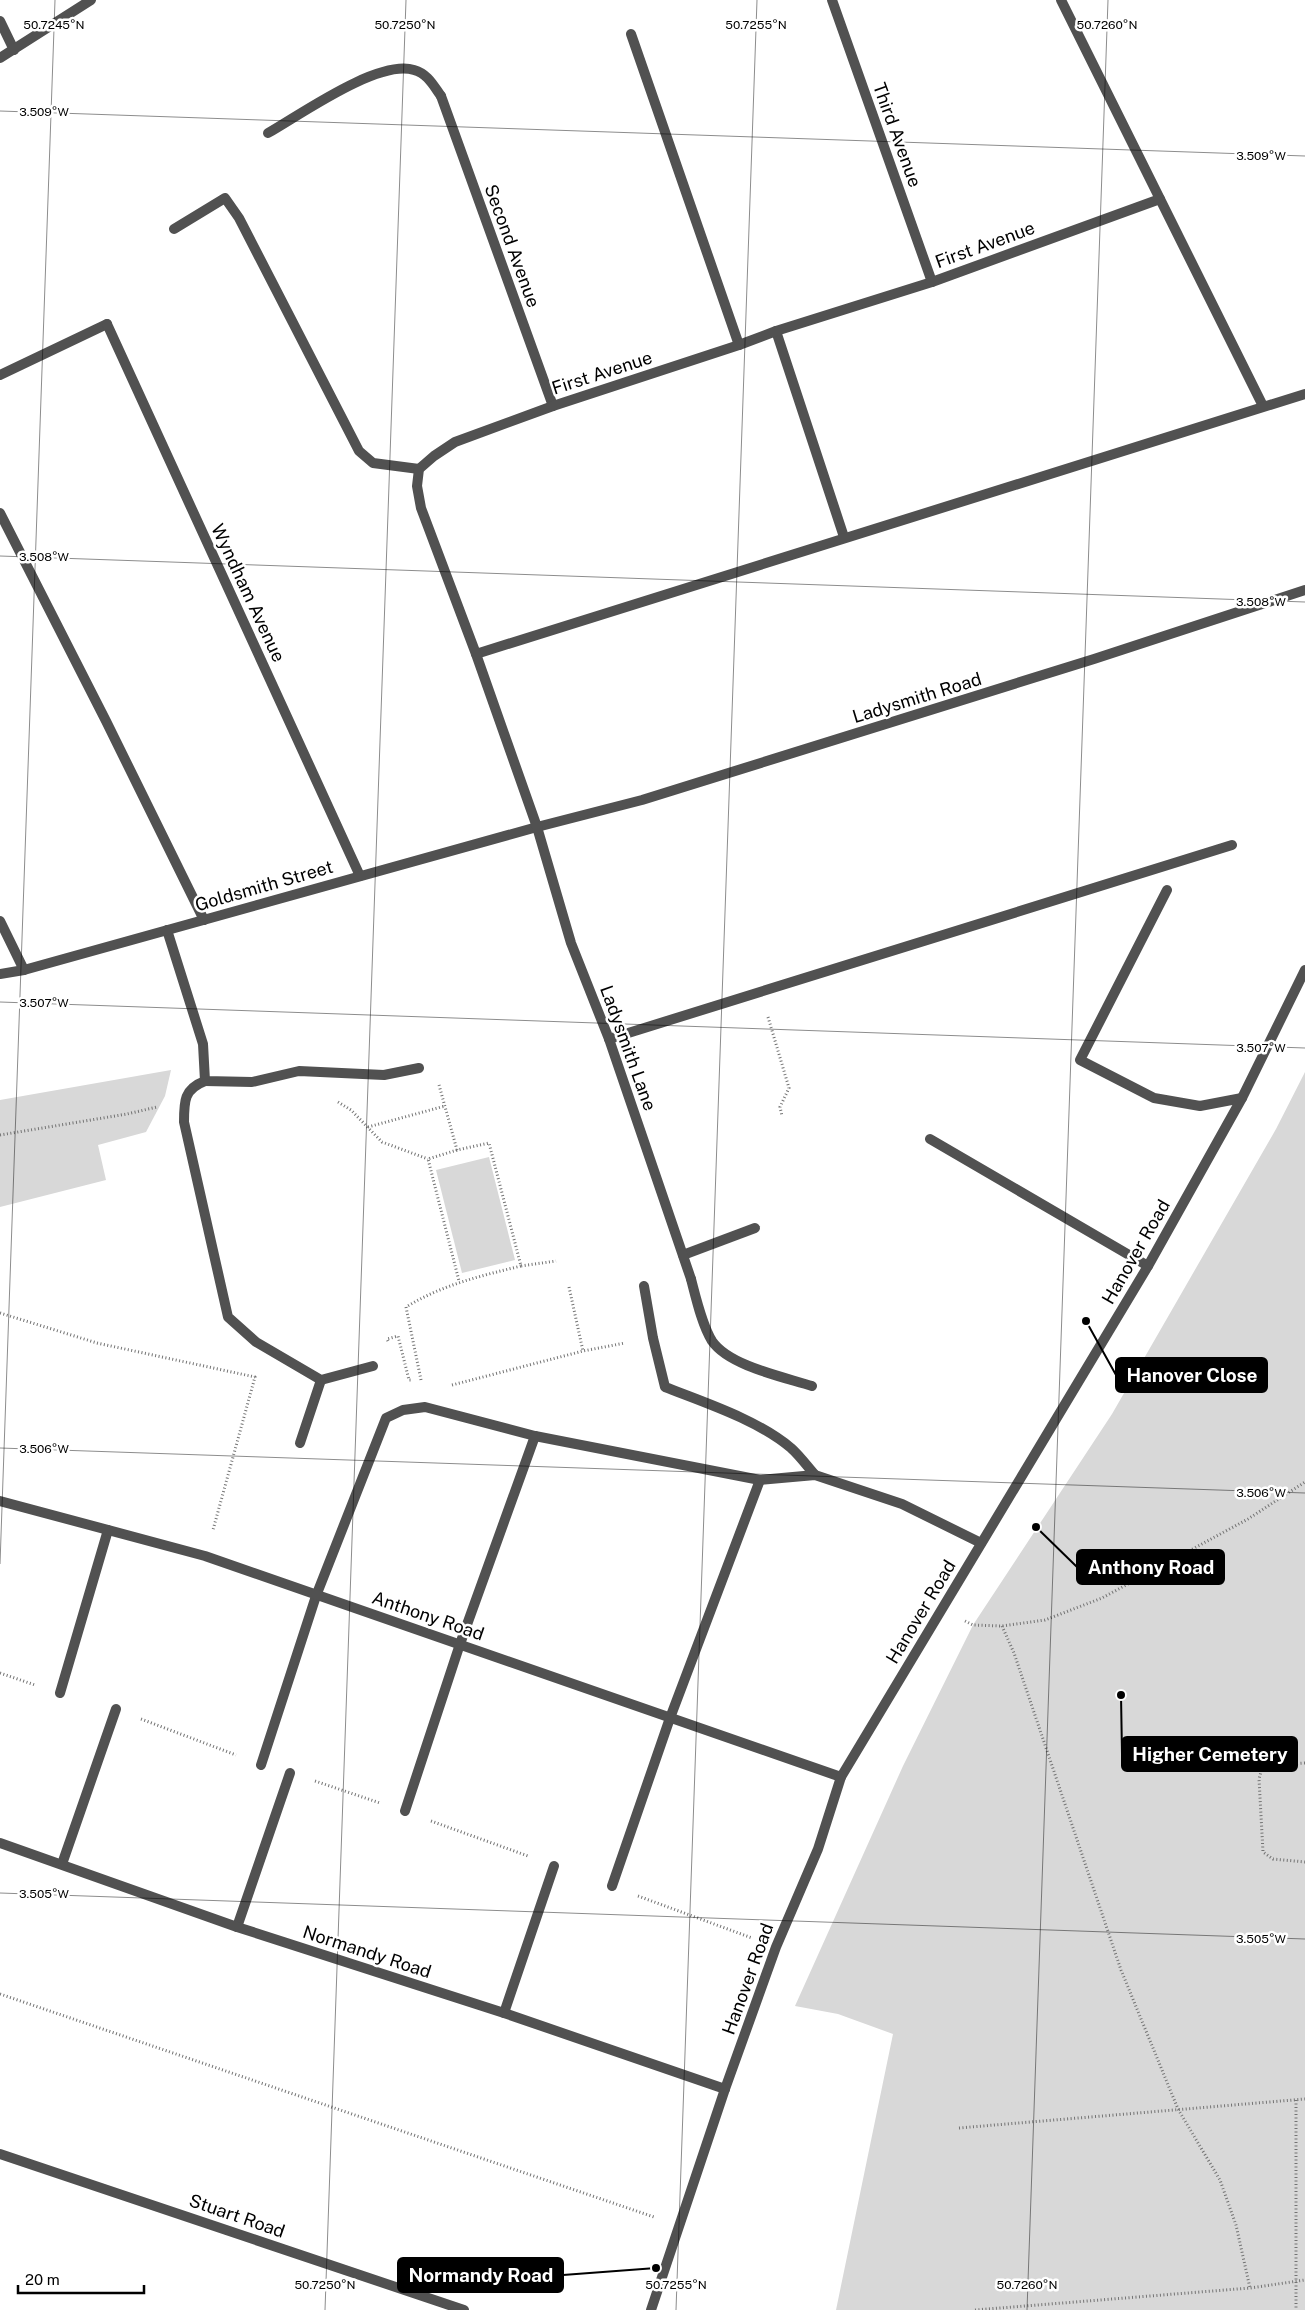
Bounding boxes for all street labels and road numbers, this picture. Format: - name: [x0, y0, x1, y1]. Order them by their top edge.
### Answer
- street label: Third Avenue: [869, 80, 926, 190]
- street label: Second Avenue: [480, 181, 544, 310]
- street label: First Avenue: [932, 217, 1037, 272]
- street label: First Avenue: [549, 346, 655, 399]
- street label: Wyndham Avenue: [207, 520, 290, 665]
- street label: Ladysmith Road: [850, 668, 984, 727]
- street label: Goldsmith Street: [192, 856, 335, 915]
- street label: Ladysmith Lane: [596, 982, 661, 1113]
- street label: Hanover Road: [1097, 1196, 1174, 1308]
- street label: Hanover Road: [881, 1556, 960, 1667]
- street label: Anthony Road: [369, 1587, 487, 1645]
- street label: Hanover Road: [718, 1920, 777, 2037]
- street label: Normandy Road: [300, 1921, 434, 1982]
- street label: Stuart Road: [187, 2189, 288, 2242]

